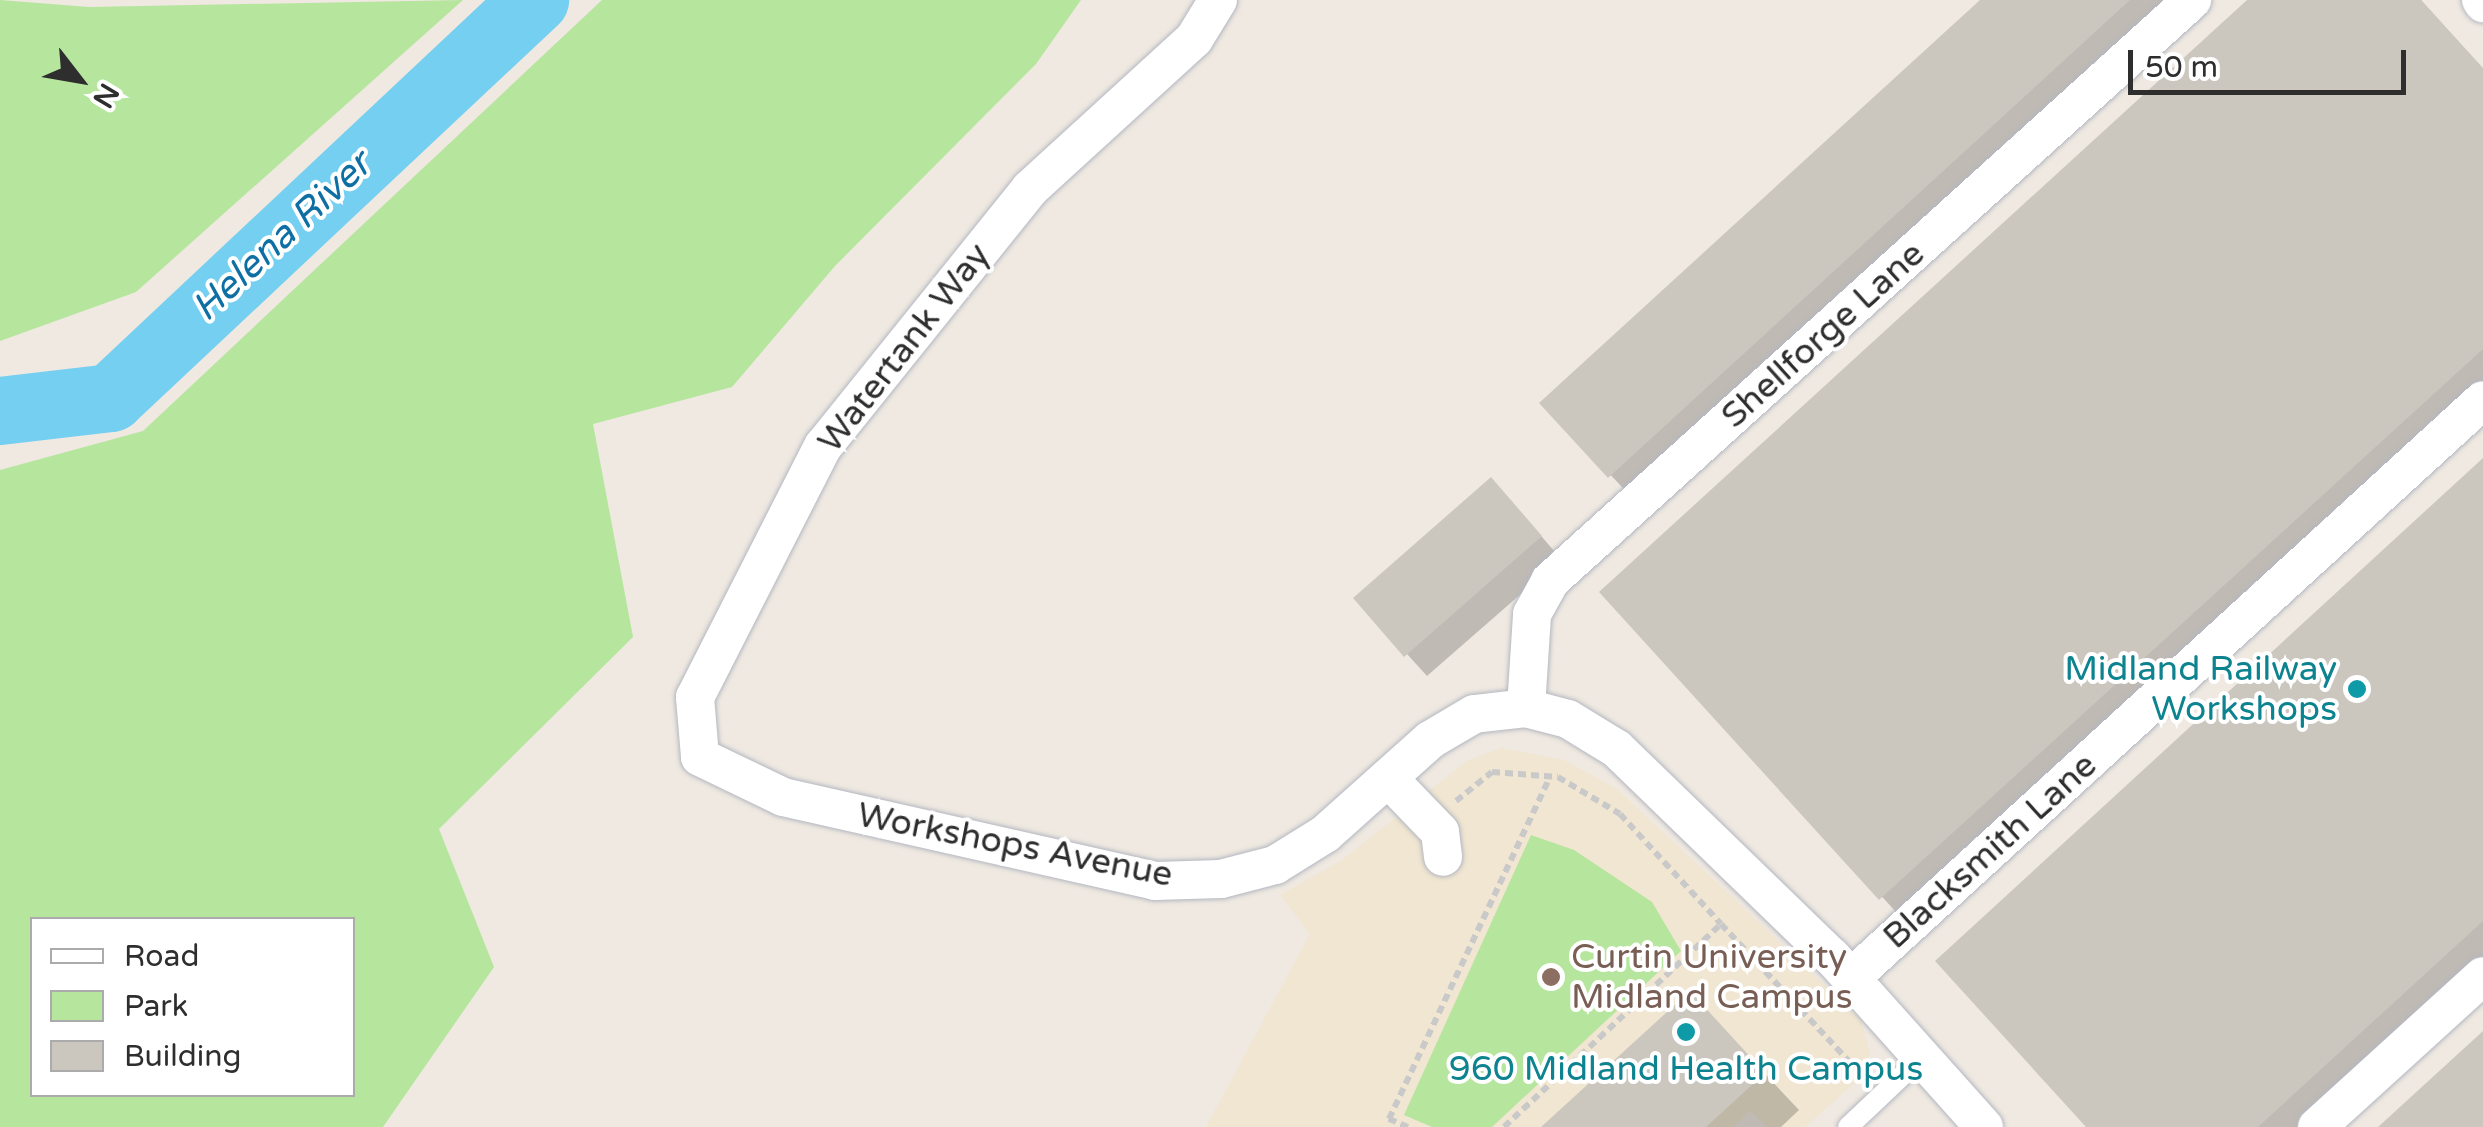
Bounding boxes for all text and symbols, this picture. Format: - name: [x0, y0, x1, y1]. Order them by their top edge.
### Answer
- north arrow: [30, 30, 130, 130]
- scale bar: [2133, 30, 2410, 92]
- text: 50 m: [2145, 49, 2218, 86]
- text: N: [85, 77, 126, 114]
- water label: Helena River: [183, 143, 381, 331]
- street label: Shellforge Lane: [1713, 233, 1933, 437]
- street label: Watertank Way: [809, 235, 999, 461]
- place label: Midland Railway Workshops: [2064, 648, 2337, 730]
- marker: Midland Railway Workshops: [2346, 678, 2368, 700]
- street label: Blacksmith Lane: [1875, 744, 2105, 958]
- street label: Workshops Avenue: [854, 794, 1176, 896]
- legend: [30, 917, 355, 1097]
- place label: Curtin University Midland Campus: [1571, 936, 1852, 1018]
- text: Road: [124, 938, 199, 975]
- marker: Curtin University Midland Campus: [1540, 966, 1562, 988]
- text: Park: [124, 988, 188, 1025]
- marker: 960 Midland Health Campus: [1675, 1021, 1697, 1043]
- text: Building: [124, 1038, 241, 1075]
- place label: 960 Midland Health Campus: [1449, 1048, 1923, 1090]

